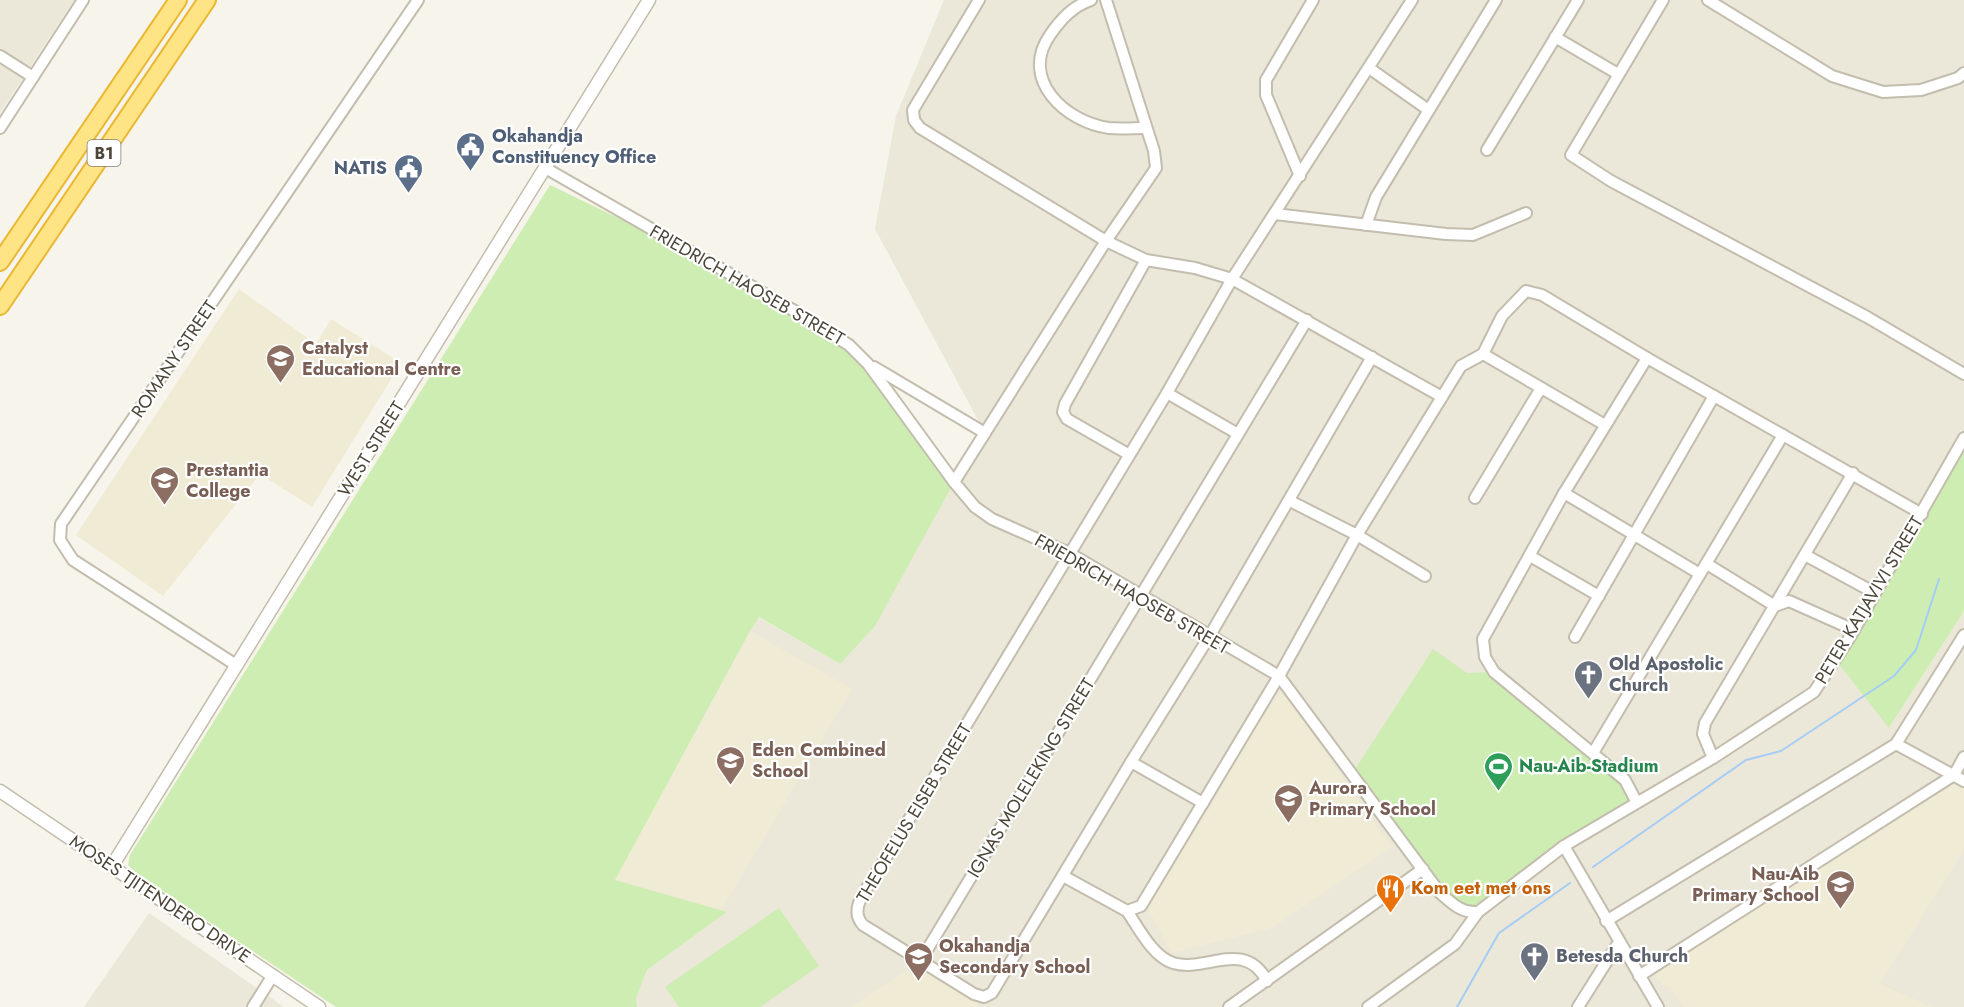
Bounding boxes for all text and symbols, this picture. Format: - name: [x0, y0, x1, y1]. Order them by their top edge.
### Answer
- place label: Okahandja Constituency Office: [492, 123, 656, 170]
- public building icon: Okahandja Constituency Office: [455, 130, 487, 172]
- road number: B1: [88, 140, 120, 166]
- public building icon: NATIS: [392, 152, 424, 194]
- place label: NATIS: [334, 155, 387, 181]
- street label: FRIEDRICH HAOSEB STREET: [645, 219, 850, 352]
- street label: ROMANY STREET: [125, 295, 223, 423]
- place label: Catalyst Educational Centre: [302, 335, 461, 382]
- school or university icon: Catalyst Educational Centre: [265, 342, 297, 384]
- street label: WEST STREET: [331, 396, 411, 502]
- place label: Prestantia College: [186, 457, 269, 504]
- school or university icon: Prestantia College: [149, 464, 181, 506]
- street label: PETER KATJAVIVI STREET: [1809, 511, 1930, 689]
- street label: FRIEDRICH HAOSEB STREET: [1030, 528, 1235, 661]
- place label: Old Apostolic Church: [1609, 651, 1723, 698]
- church icon: Old Apostolic Church: [1572, 658, 1604, 700]
- street label: IGNAS MOLELEKING STREET: [961, 673, 1101, 883]
- street label: THEOFELUS EISEB STREET: [850, 718, 978, 908]
- place label: Eden Combined School: [752, 737, 886, 784]
- school or university icon: Eden Combined School: [715, 744, 747, 786]
- sports icon: Nau-Aib-Stadium: [1482, 750, 1514, 792]
- place label: Nau-Aib-Stadium: [1519, 753, 1659, 779]
- place label: Aurora Primary School: [1308, 775, 1436, 822]
- school or university icon: Aurora Primary School: [1272, 782, 1304, 824]
- street label: MOSES TJITENDERO DRIVE: [64, 829, 256, 969]
- place label: Nau-Aib Primary School: [1692, 861, 1819, 908]
- school or university icon: Nau-Aib Primary School: [1824, 868, 1856, 910]
- restaurant icon: Kom eet met ons: [1374, 872, 1406, 914]
- place label: Kom eet met ons: [1411, 875, 1551, 901]
- place label: Okahandja Secondary School: [939, 933, 1090, 980]
- school or university icon: Okahandja Secondary School: [902, 940, 934, 982]
- church icon: Betesda Church: [1519, 940, 1551, 982]
- place label: Betesda Church: [1556, 943, 1688, 969]

